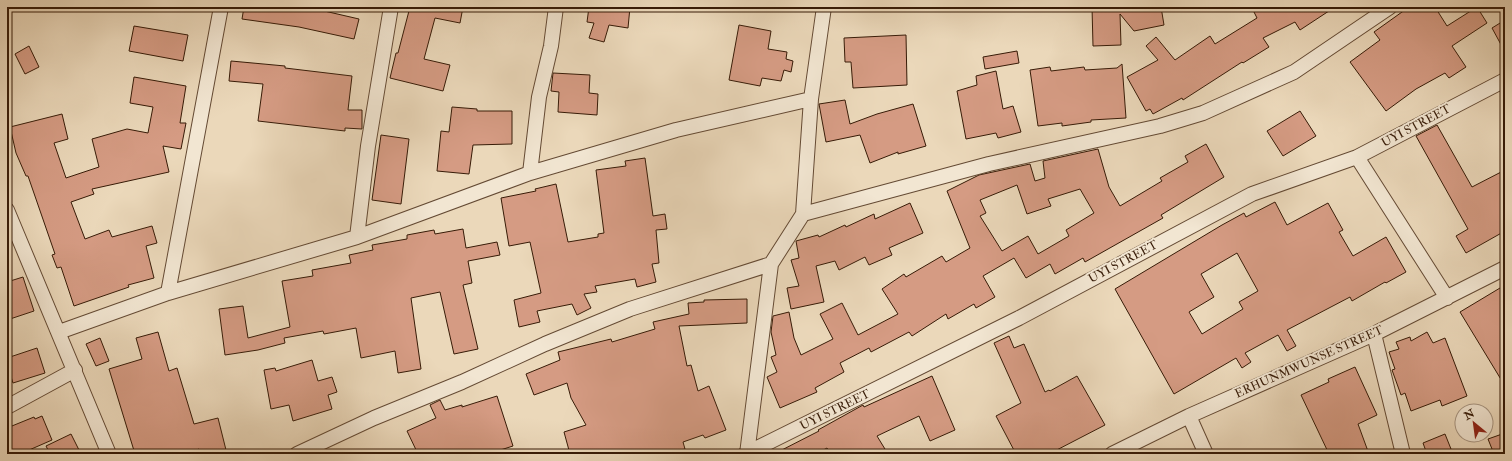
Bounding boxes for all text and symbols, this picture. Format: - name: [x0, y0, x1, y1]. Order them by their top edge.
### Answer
- street label: UYI STREET: [1379, 101, 1453, 151]
- street label: UYI STREET: [1086, 237, 1160, 287]
- street label: ERHUNMWUNSE STREET: [1233, 322, 1386, 402]
- street label: UYI STREET: [797, 386, 873, 433]
- north arrow: [1454, 403, 1494, 443]
- text: N: [1461, 406, 1478, 423]

